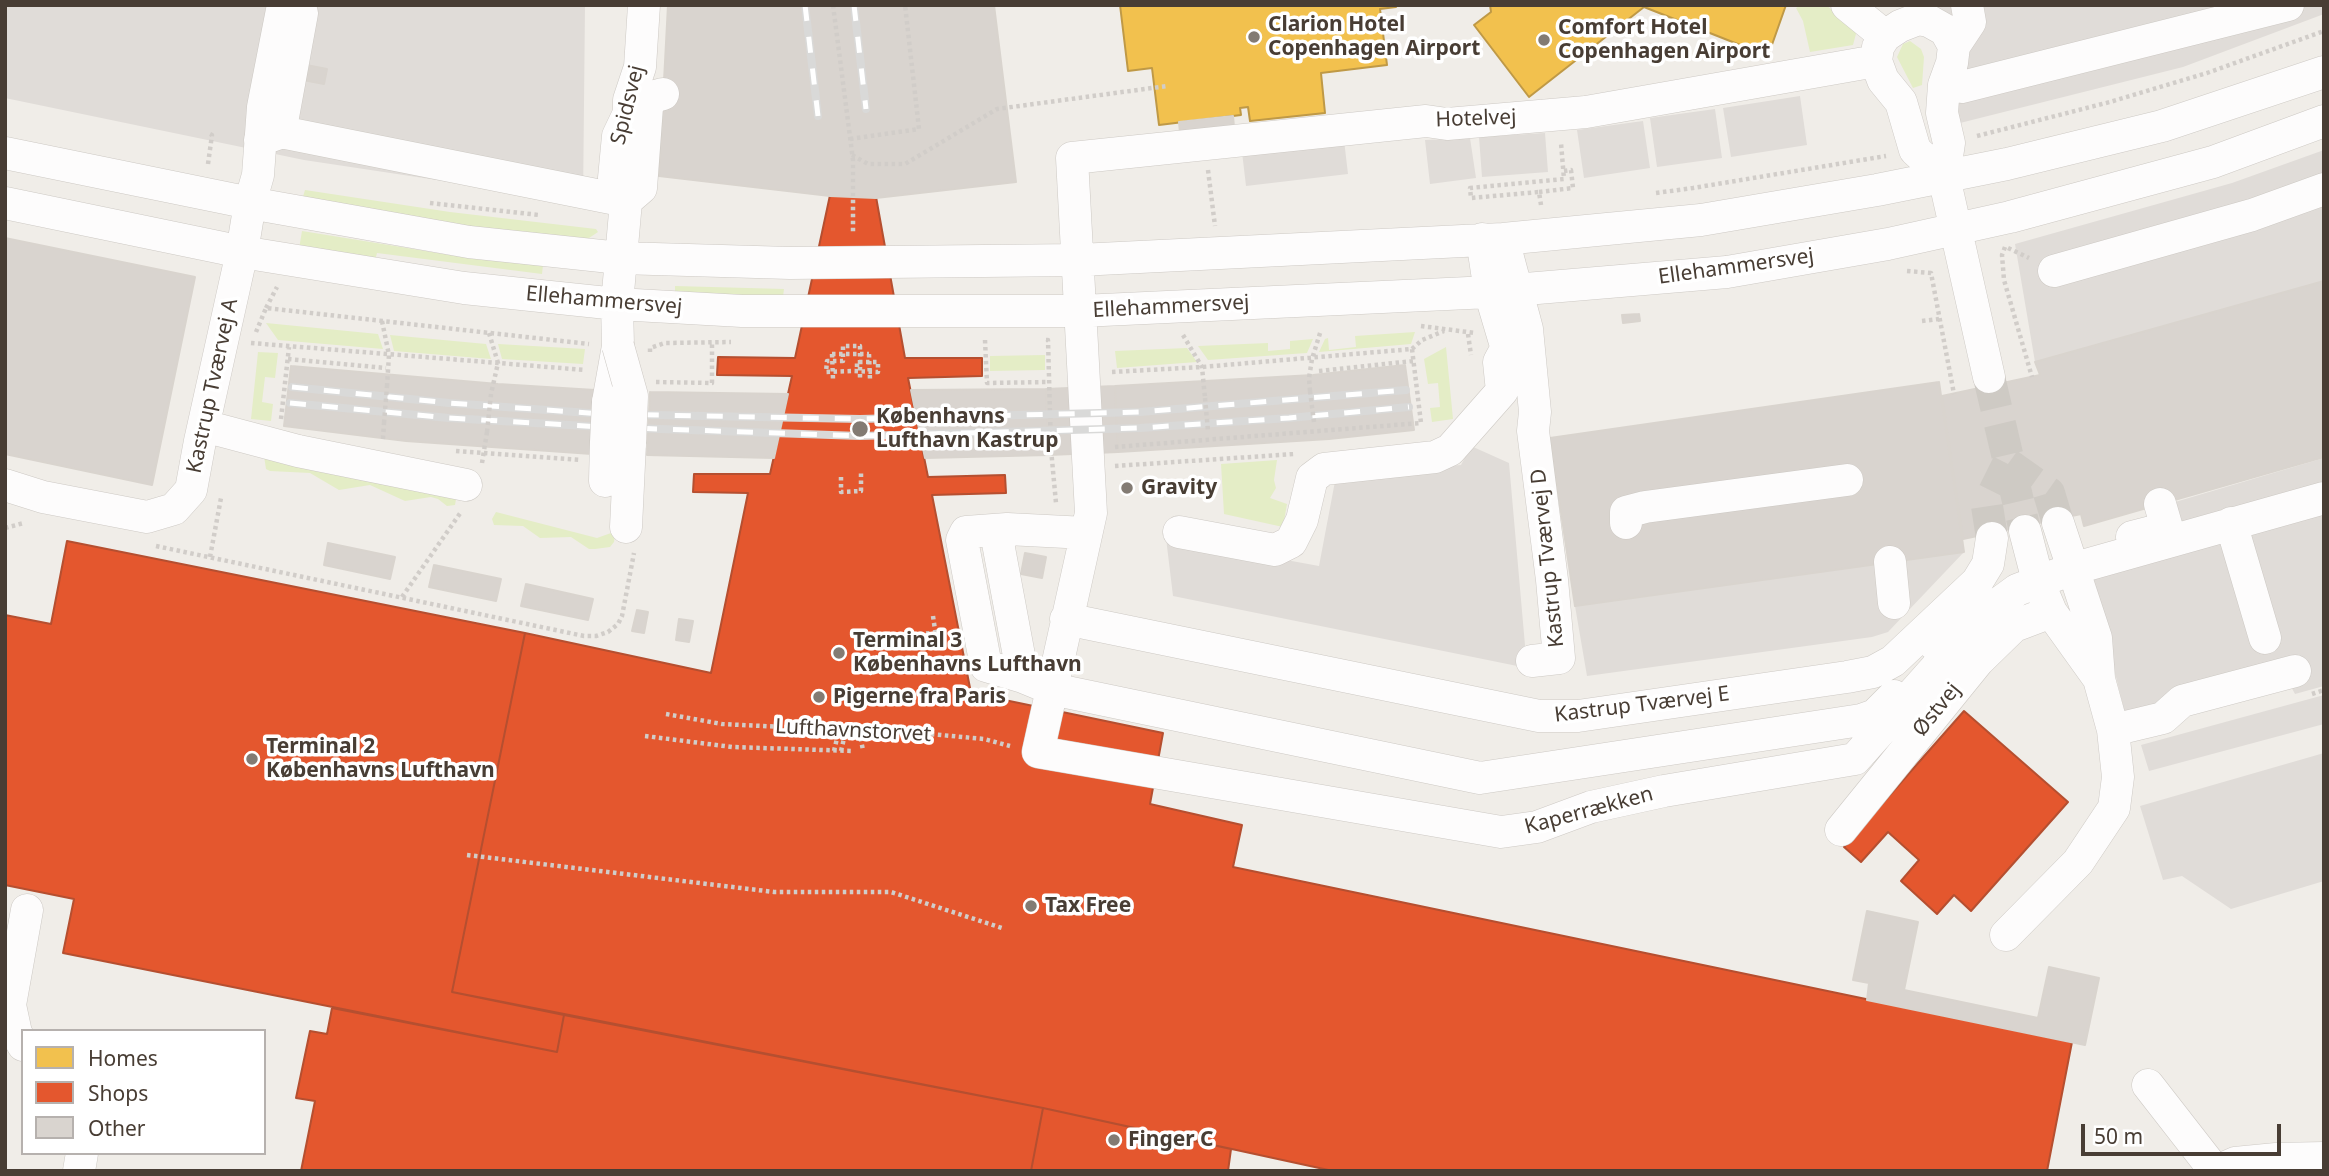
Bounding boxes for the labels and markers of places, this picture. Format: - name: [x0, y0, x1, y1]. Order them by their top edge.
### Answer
- place label: Clarion Hotel Copenhagen Airport: [1268, 12, 1480, 62]
- place label: Comfort Hotel Copenhagen Airport: [1558, 15, 1770, 65]
- marker: Clarion Hotel Copenhagen Airport: [1246, 29, 1262, 45]
- marker: Comfort Hotel Copenhagen Airport: [1536, 32, 1552, 48]
- place label: Københavns Lufthavn Kastrup: [876, 404, 1058, 454]
- marker: Københavns Lufthavn Kastrup: [850, 419, 870, 439]
- place label: Gravity: [1141, 475, 1217, 501]
- marker: Gravity: [1119, 480, 1135, 496]
- place label: Terminal 3 Københavns Lufthavn: [853, 628, 1082, 678]
- marker: Terminal 3 Københavns Lufthavn: [831, 645, 847, 661]
- place label: Pigerne fra Paris: [833, 684, 1006, 710]
- marker: Pigerne fra Paris: [811, 689, 827, 705]
- place label: Terminal 2 Københavns Lufthavn: [266, 734, 495, 784]
- marker: Terminal 2 Københavns Lufthavn: [244, 751, 260, 767]
- place label: Tax Free: [1045, 893, 1131, 919]
- marker: Tax Free: [1023, 898, 1039, 914]
- place label: Finger C: [1128, 1127, 1214, 1153]
- marker: Finger C: [1106, 1132, 1122, 1148]

